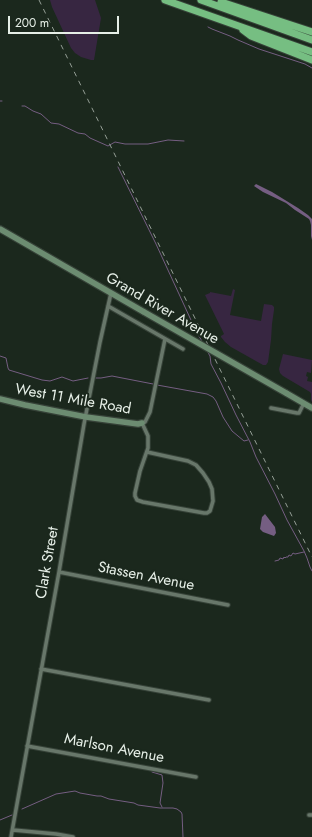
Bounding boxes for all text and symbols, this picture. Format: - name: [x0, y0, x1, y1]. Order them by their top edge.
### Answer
- scale bar: [10, 8, 121, 34]
- text: 200 m: [15, 14, 49, 32]
- street label: Grand River Avenue: [102, 269, 222, 349]
- street label: West 11 Mile Road: [14, 381, 132, 419]
- street label: Clark Street: [33, 526, 63, 600]
- street label: Stassen Avenue: [96, 559, 196, 595]
- street label: Marlson Avenue: [63, 731, 165, 767]

